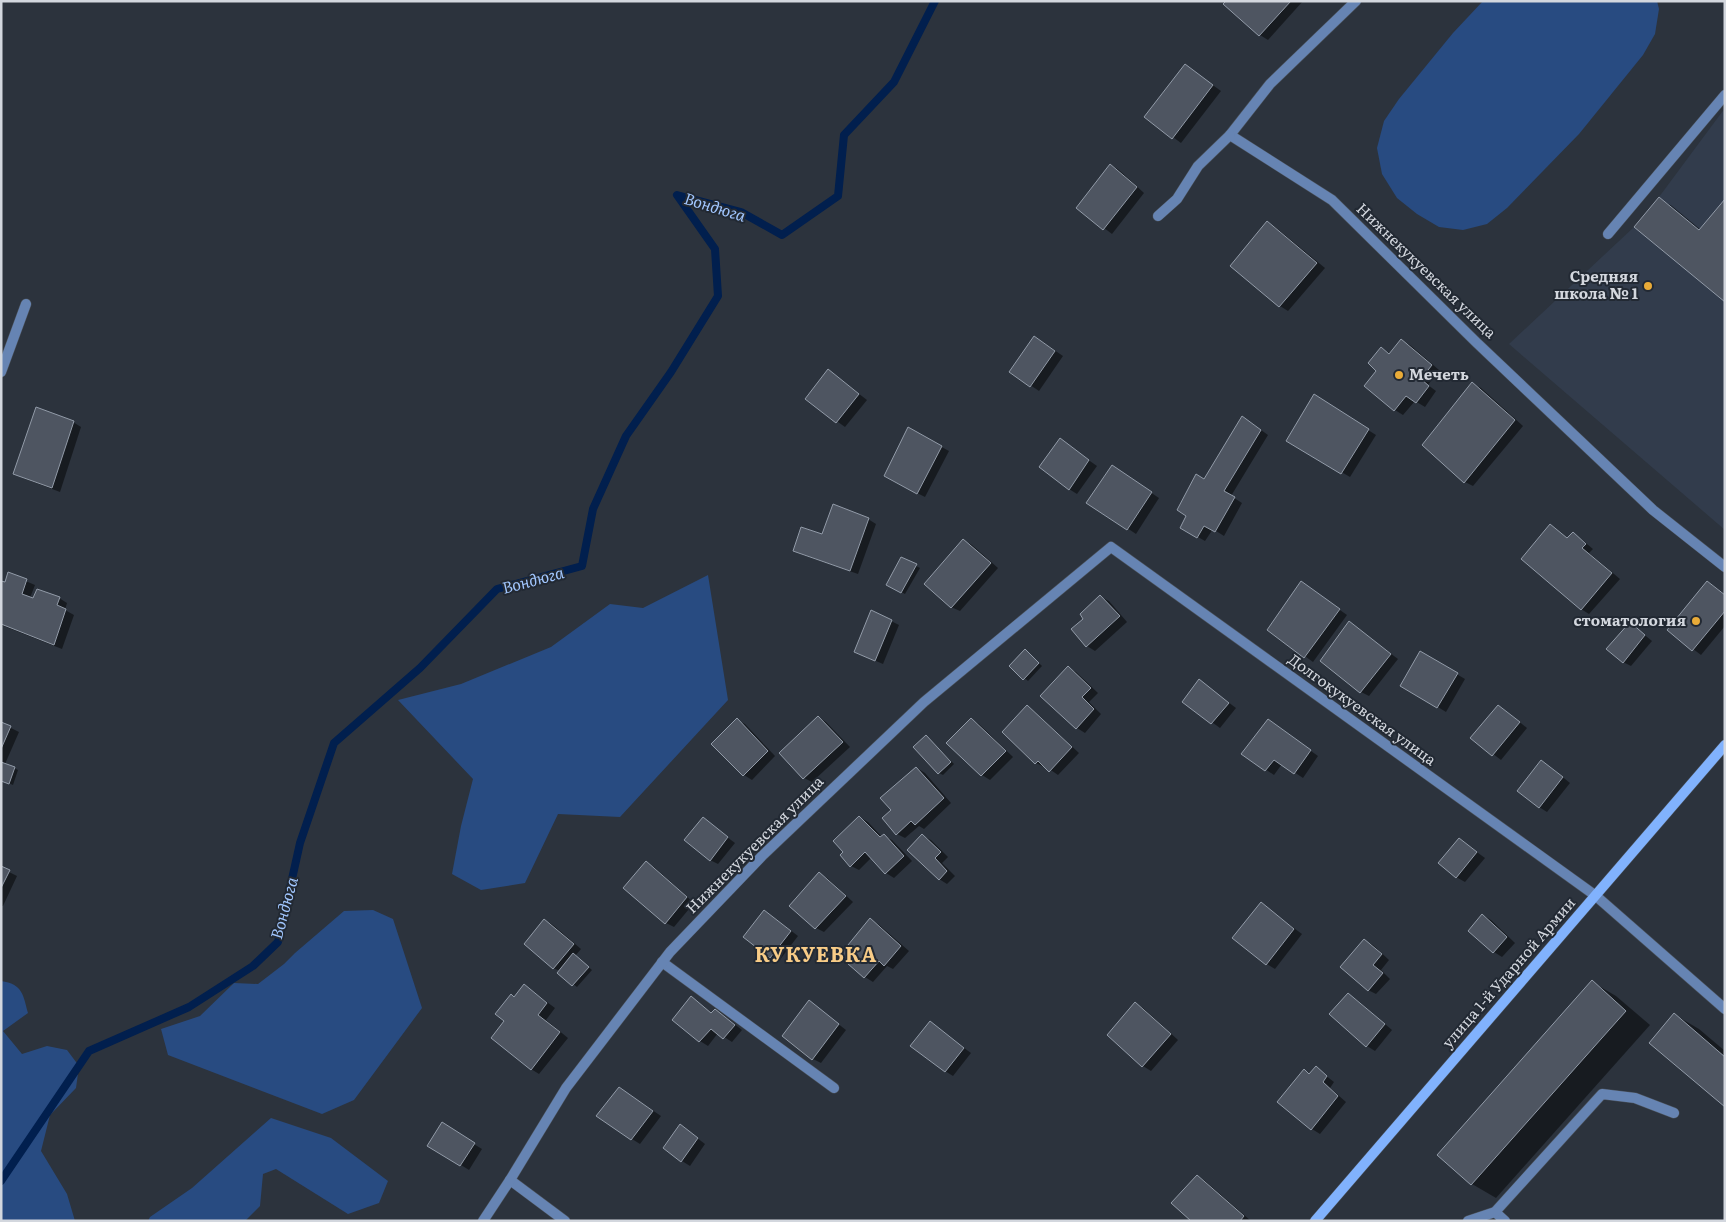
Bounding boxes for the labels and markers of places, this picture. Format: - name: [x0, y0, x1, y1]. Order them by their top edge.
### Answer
- place label: Средняя школа № 1: [1554, 264, 1638, 304]
- marker: Средняя школа № 1: [1642, 280, 1654, 292]
- place label: Мечеть: [1409, 362, 1469, 385]
- marker: Мечеть: [1393, 369, 1405, 381]
- place label: стоматология: [1573, 608, 1686, 631]
- marker: стоматология: [1690, 615, 1702, 627]

